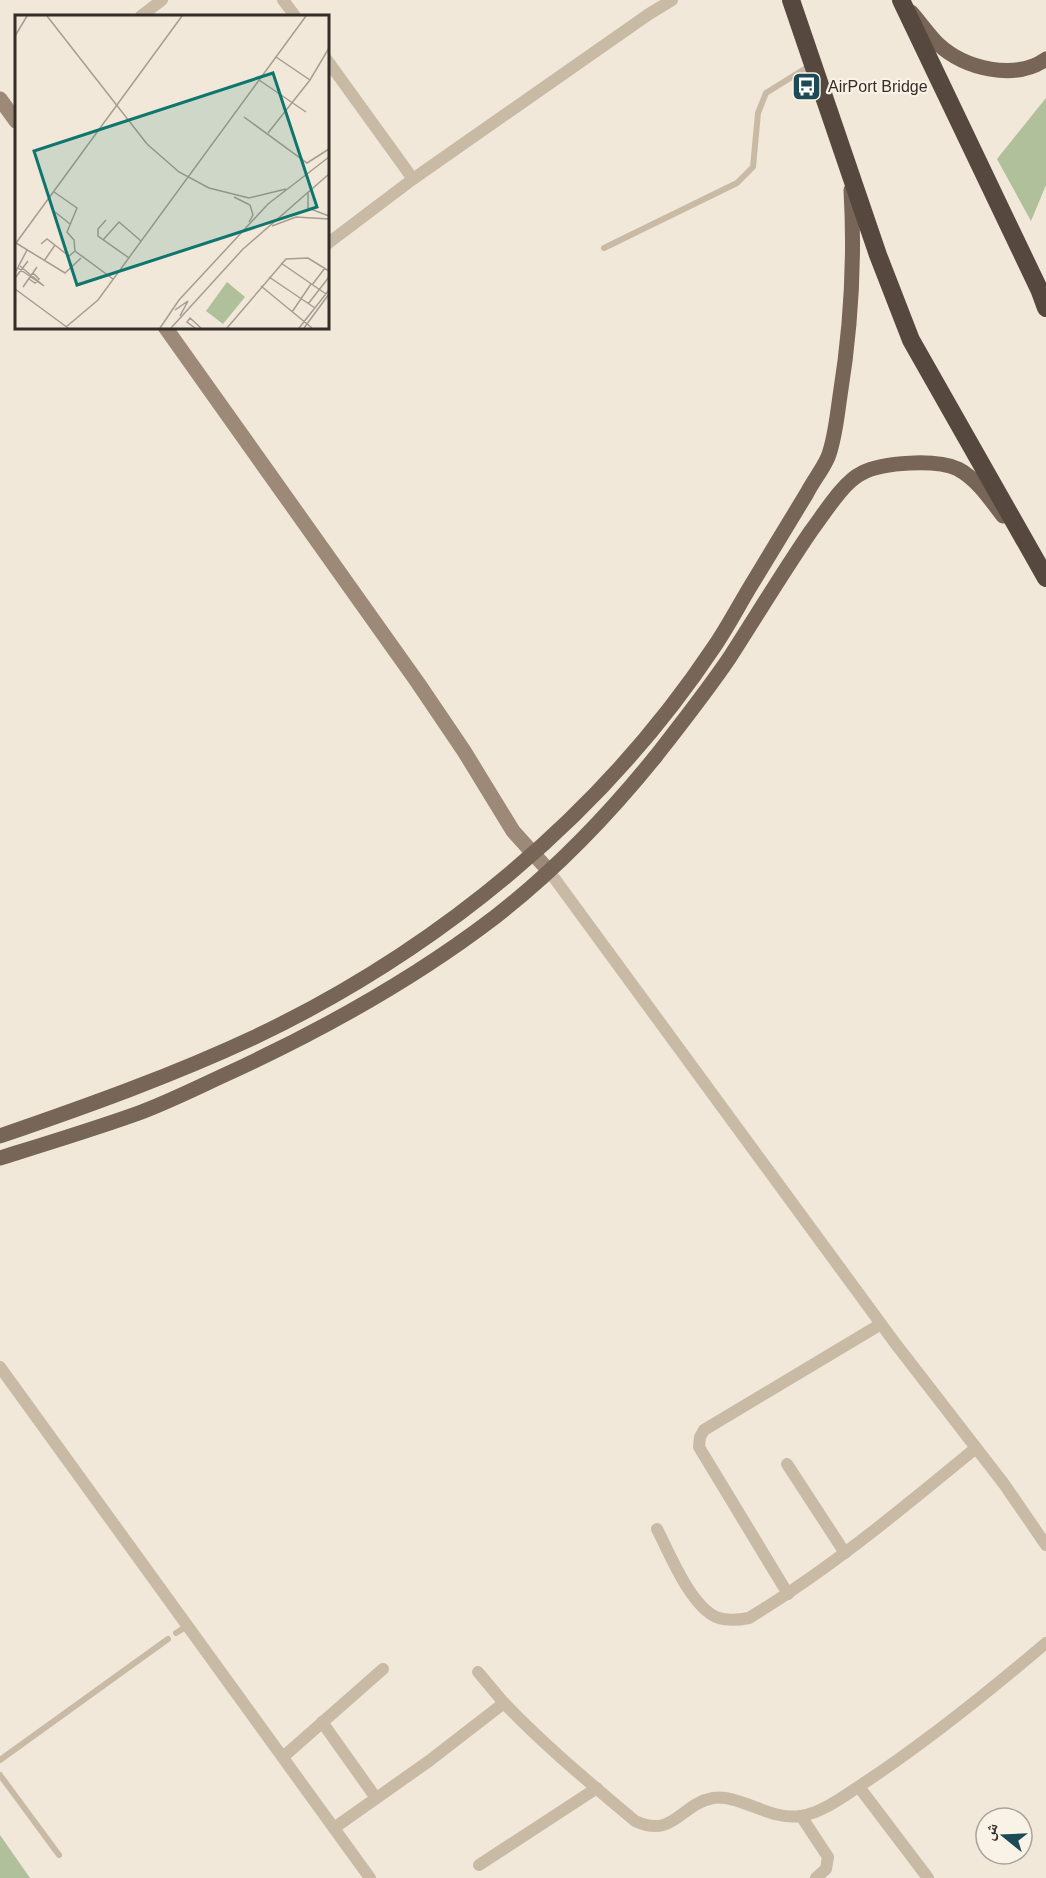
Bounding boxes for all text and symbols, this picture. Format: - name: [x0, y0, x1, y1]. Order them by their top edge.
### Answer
- inset map: [15, 15, 328, 328]
- bus stop icon: AirPort Bridge: [791, 70, 823, 102]
- place label: AirPort Bridge: [828, 78, 928, 95]
- north arrow: [974, 1806, 1034, 1866]
- text: ش: [980, 1821, 1002, 1843]

